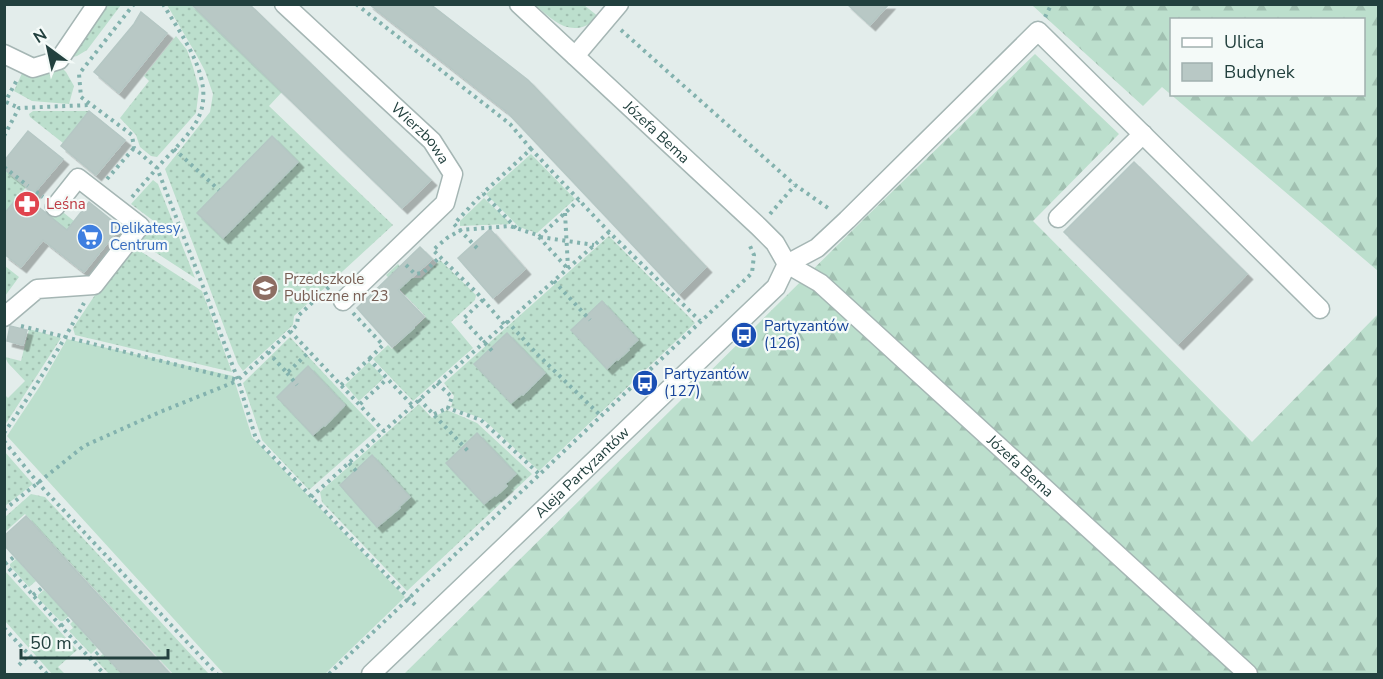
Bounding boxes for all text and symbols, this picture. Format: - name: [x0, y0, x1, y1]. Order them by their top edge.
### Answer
- north arrow: [18, 18, 78, 78]
- legend: [1170, 18, 1365, 96]
- text: N: [29, 24, 51, 49]
- text: Ulica: [1224, 30, 1264, 54]
- text: Budynek: [1224, 60, 1296, 84]
- street label: Józefa Bema: [619, 96, 694, 168]
- street label: Wierzbowa: [387, 98, 454, 168]
- pharmacy icon: Leśna: [12, 189, 42, 219]
- place label: Leśna: [46, 194, 86, 214]
- place label: Delikatesy Centrum: [110, 218, 181, 255]
- supermarket icon: Delikatesy Centrum: [75, 222, 105, 252]
- place label: Przedszkole Publiczne nr 23: [284, 269, 388, 306]
- school or university icon: Przedszkole Publiczne nr 23: [250, 273, 280, 303]
- place label: Partyzantów (126): [764, 316, 850, 353]
- bus stop icon: Partyzantów (126): [729, 320, 759, 350]
- place label: Partyzantów (127): [664, 364, 750, 401]
- bus stop icon: Partyzantów (127): [630, 368, 660, 398]
- street label: Aleja Partyzantów: [530, 422, 634, 522]
- street label: Józefa Bema: [982, 430, 1058, 502]
- scale bar: [21, 622, 168, 660]
- text: 50 m: [30, 631, 72, 655]

